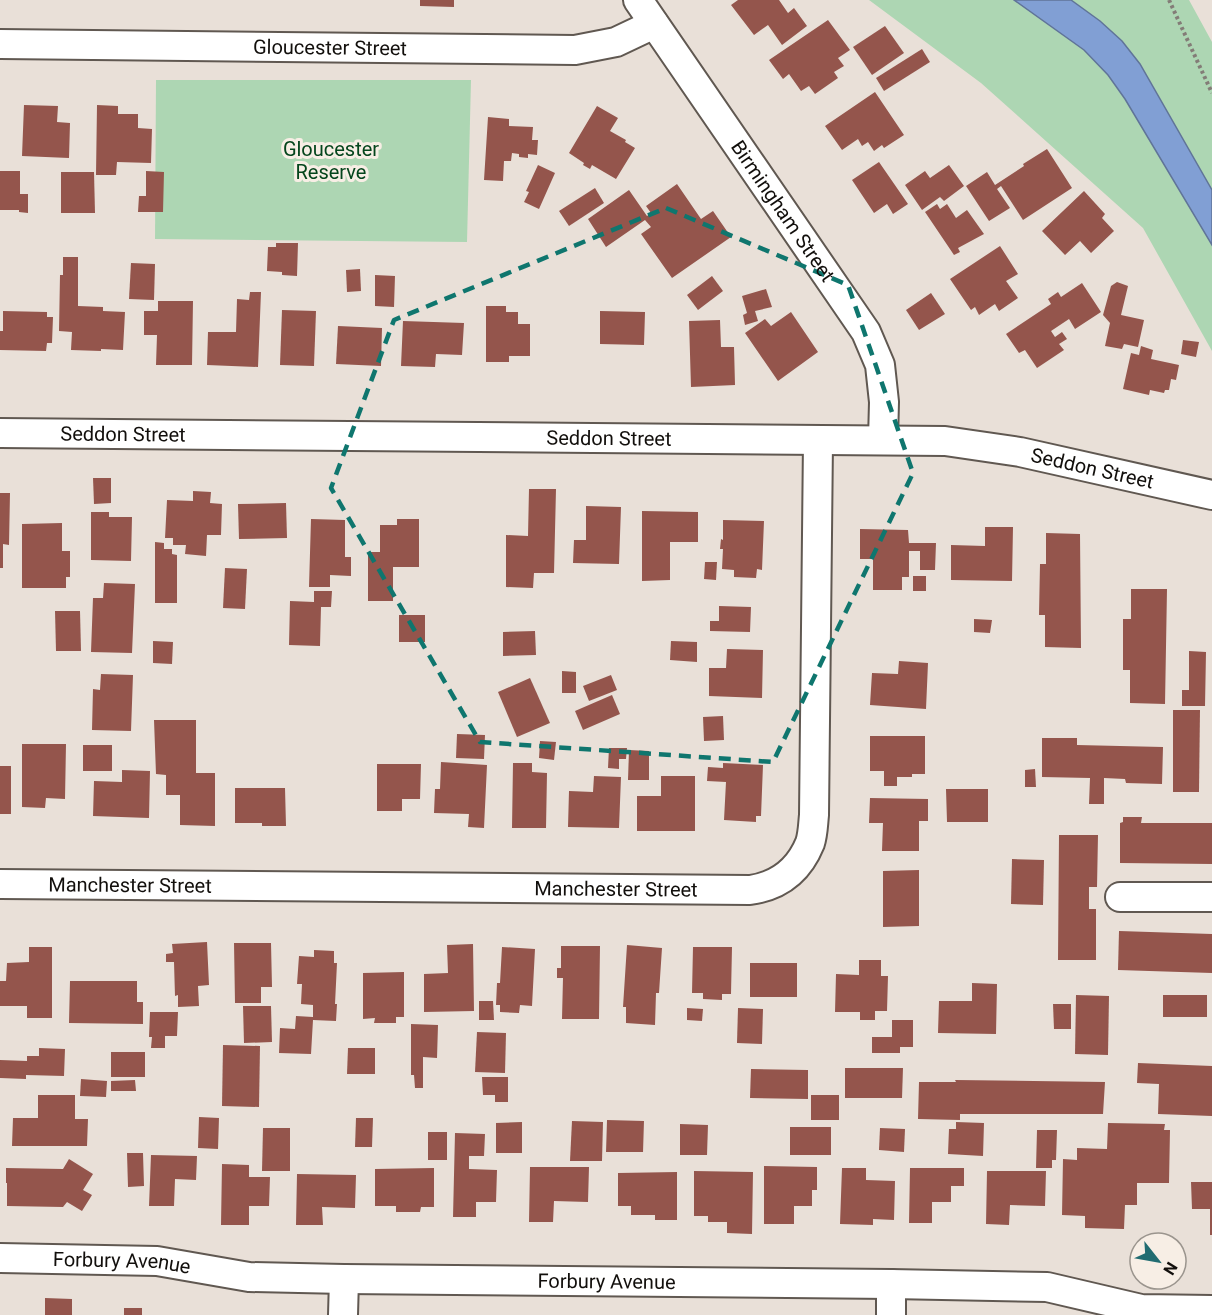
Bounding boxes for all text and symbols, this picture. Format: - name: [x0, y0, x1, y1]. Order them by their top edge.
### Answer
- street label: Gloucester Street: [253, 35, 407, 60]
- street label: Birmingham Street: [726, 136, 840, 286]
- park label: Gloucester Reserve: [283, 137, 379, 184]
- street label: Seddon Street: [60, 422, 186, 447]
- street label: Seddon Street: [546, 426, 672, 451]
- street label: Seddon Street: [1029, 443, 1156, 494]
- street label: Manchester Street: [48, 872, 212, 898]
- street label: Manchester Street: [534, 876, 698, 902]
- north arrow: [1128, 1231, 1188, 1291]
- street label: Forbury Avenue: [53, 1247, 193, 1279]
- text: N: [1159, 1259, 1181, 1278]
- street label: Forbury Avenue: [537, 1269, 676, 1294]

